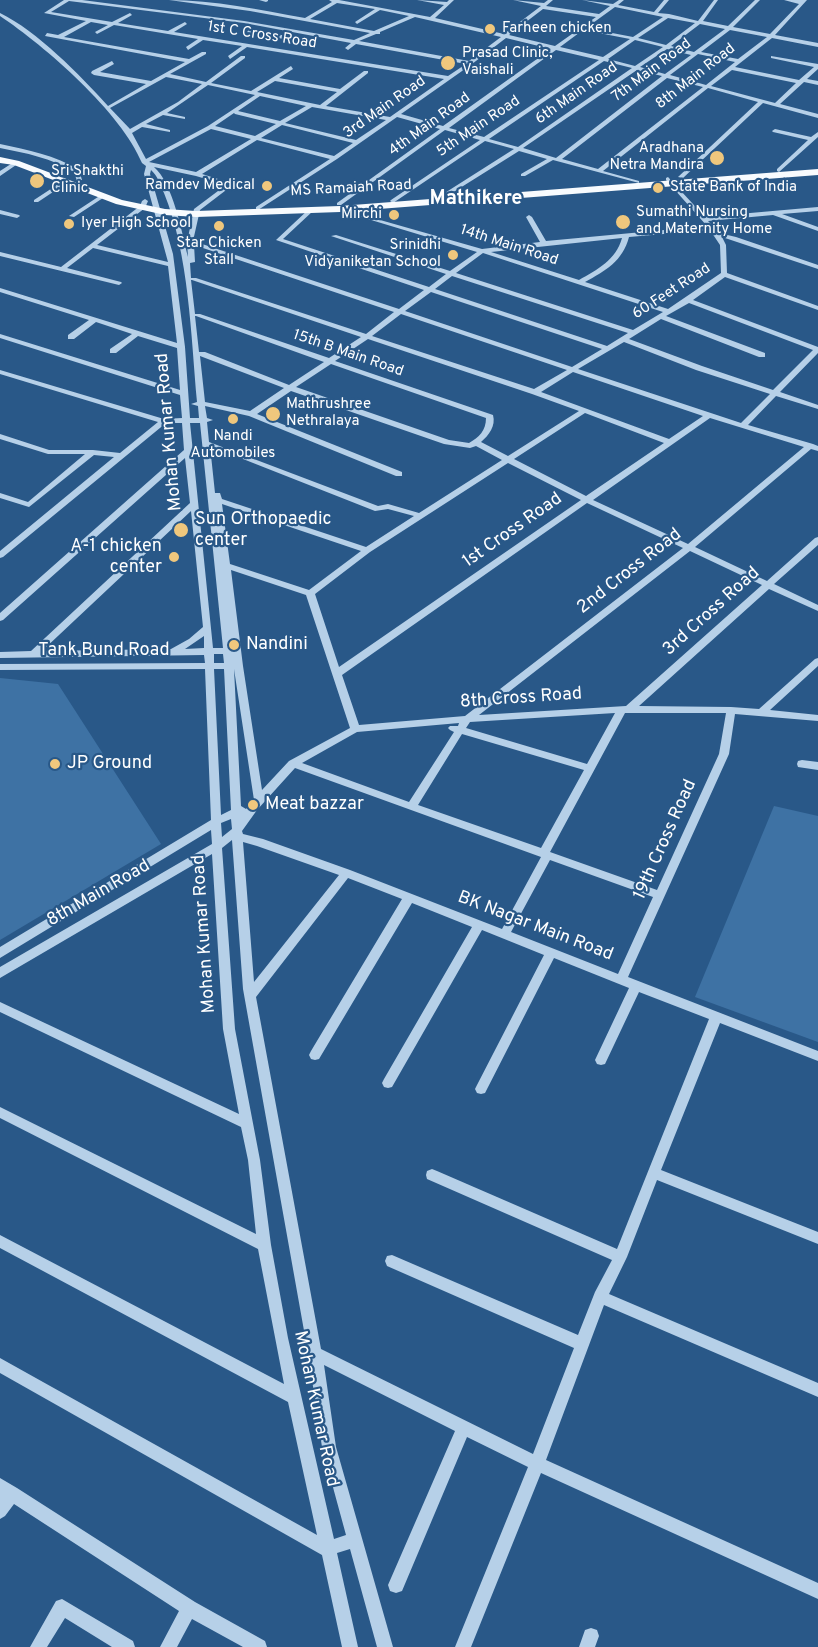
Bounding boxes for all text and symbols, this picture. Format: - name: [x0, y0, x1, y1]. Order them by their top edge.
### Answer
- street label: 1st C Cross Road: [206, 18, 318, 54]
- place label: Farheen chicken: [502, 20, 612, 38]
- marker: Farheen chicken: [483, 22, 497, 36]
- street label: 7th Main Road: [609, 35, 695, 107]
- street label: 8th Main Road: [653, 40, 739, 114]
- place label: Prasad Clinic, Vaishali: [462, 45, 553, 80]
- marker: Prasad Clinic, Vaishali: [439, 54, 457, 72]
- street label: 6th Main Road: [532, 59, 622, 129]
- street label: 3rd Main Road: [340, 73, 430, 143]
- street label: 4th Main Road: [386, 89, 474, 161]
- street label: 5th Main Road: [434, 93, 524, 161]
- place label: Aradhana Netra Mandira: [609, 140, 704, 175]
- marker: Aradhana Netra Mandira: [708, 149, 726, 167]
- place label: Sri Shakthi Clinic: [51, 163, 124, 198]
- marker: Sri Shakthi Clinic: [28, 172, 46, 190]
- place label: Ramdev Medical: [145, 177, 255, 195]
- street label: MS Ramaiah Road: [290, 177, 412, 201]
- marker: Ramdev Medical: [260, 179, 274, 193]
- place label: State Bank of India: [670, 179, 797, 197]
- marker: State Bank of India: [651, 181, 665, 195]
- district label: Mathikere: [430, 188, 522, 212]
- place label: Sumathi Nursing and Maternity Home: [636, 204, 772, 239]
- place label: Mirchi: [341, 206, 382, 224]
- marker: Mirchi: [387, 208, 401, 222]
- marker: Sumathi Nursing and Maternity Home: [614, 213, 632, 231]
- place label: Iyer High School: [81, 215, 191, 233]
- marker: Iyer High School: [62, 217, 76, 231]
- marker: Star Chicken Stall: [212, 219, 226, 233]
- street label: 14th Main Road: [458, 222, 560, 270]
- place label: Star Chicken Stall: [176, 235, 262, 270]
- place label: Srinidhi Vidyaniketan School: [304, 237, 441, 272]
- marker: Srinidhi Vidyaniketan School: [446, 248, 460, 262]
- street label: 60 Feet Road: [630, 260, 714, 324]
- street label: 15th B Main Road: [290, 327, 406, 381]
- street label: Mohan Kumar Road: [152, 352, 188, 512]
- place label: Mathrushree Nethralaya: [286, 396, 371, 431]
- marker: Mathrushree Nethralaya: [264, 405, 282, 423]
- marker: Nandi Automobiles: [226, 412, 240, 426]
- place label: Nandi Automobiles: [191, 428, 275, 463]
- street label: 1st Cross Road: [459, 489, 567, 573]
- place label: Sun Orthopaedic center: [195, 509, 332, 552]
- marker: Sun Orthopaedic center: [172, 521, 190, 539]
- street label: 2nd Cross Road: [573, 525, 687, 619]
- place label: A-1 chicken center: [70, 536, 162, 578]
- marker: A-1 chicken center: [167, 550, 181, 564]
- street label: 3rd Cross Road: [659, 563, 765, 661]
- place label: Nandini: [246, 634, 308, 656]
- marker: Nandini: [227, 638, 241, 652]
- street label: Tank Bund Road: [38, 640, 170, 662]
- street label: 8th Cross Road: [459, 684, 583, 714]
- place label: JP Ground: [67, 753, 152, 775]
- marker: JP Ground: [48, 757, 62, 771]
- street label: 19th Cross Road: [630, 777, 702, 903]
- place label: Meat bazzar: [265, 794, 364, 816]
- marker: Meat bazzar: [246, 798, 260, 812]
- street label: Mohan Kumar Road: [189, 854, 221, 1014]
- street label: 8th Main Road: [44, 856, 154, 932]
- street label: BK Nagar Main Road: [454, 887, 616, 967]
- street label: Mohan Kumar Road: [288, 1329, 342, 1489]

